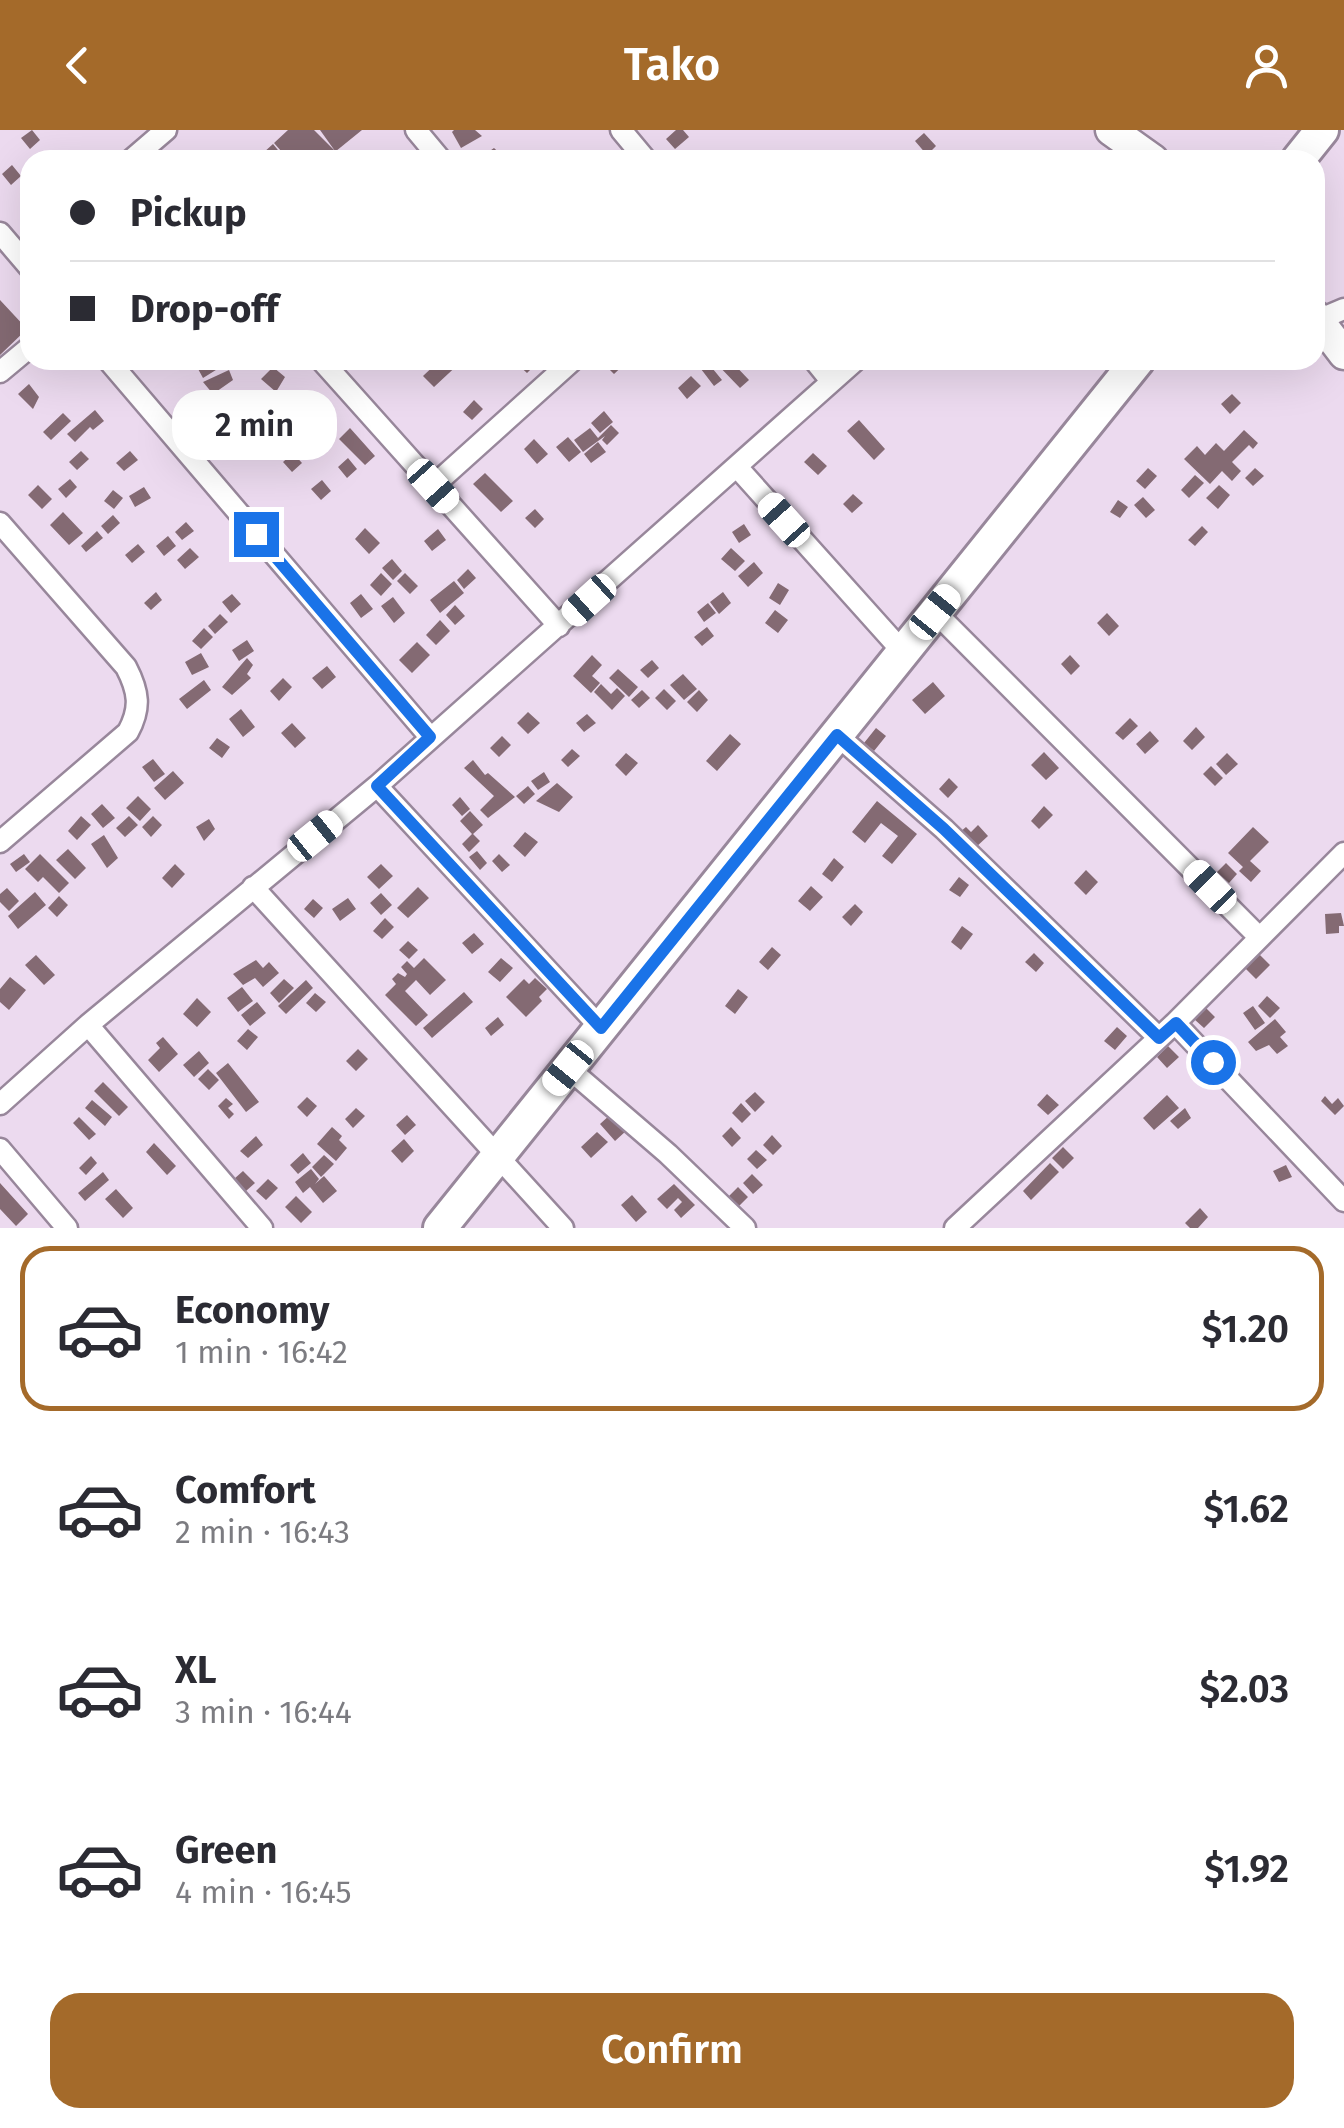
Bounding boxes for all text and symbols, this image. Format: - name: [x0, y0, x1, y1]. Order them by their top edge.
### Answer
- icon: back: [50, 38, 105, 93]
- text: Tako: [624, 38, 720, 92]
- icon: person: [1239, 38, 1294, 93]
- text: Pickup: [130, 190, 247, 236]
- text: Drop-off: [130, 286, 278, 332]
- callout: 2 min: [174, 389, 338, 459]
- text: 2 min: [215, 406, 294, 444]
- car: [402, 454, 464, 518]
- car: [753, 488, 815, 552]
- route end: [234, 512, 279, 557]
- car: [557, 569, 621, 631]
- car: [904, 579, 966, 645]
- car: [282, 805, 348, 867]
- car: [1178, 855, 1242, 919]
- car: [537, 1035, 599, 1101]
- route start: [1191, 1040, 1236, 1085]
- icon: car: [55, 1284, 145, 1374]
- text: Economy: [175, 1287, 330, 1333]
- text: $1.20: [1202, 1306, 1289, 1352]
- text: 1 min · 16:42: [175, 1333, 348, 1371]
- icon: car: [55, 1464, 145, 1554]
- text: Comfort: [175, 1467, 316, 1513]
- text: $1.62: [1203, 1486, 1289, 1532]
- text: 2 min · 16:43: [175, 1513, 350, 1551]
- icon: car: [55, 1644, 145, 1734]
- text: XL: [175, 1647, 217, 1693]
- text: $2.03: [1199, 1666, 1289, 1712]
- text: 3 min · 16:44: [175, 1693, 352, 1731]
- icon: car: [55, 1824, 145, 1914]
- text: Green: [175, 1827, 278, 1873]
- text: $1.92: [1204, 1846, 1289, 1892]
- text: 4 min · 16:45: [175, 1873, 352, 1911]
- button: Confirm: [50, 1993, 1294, 2108]

